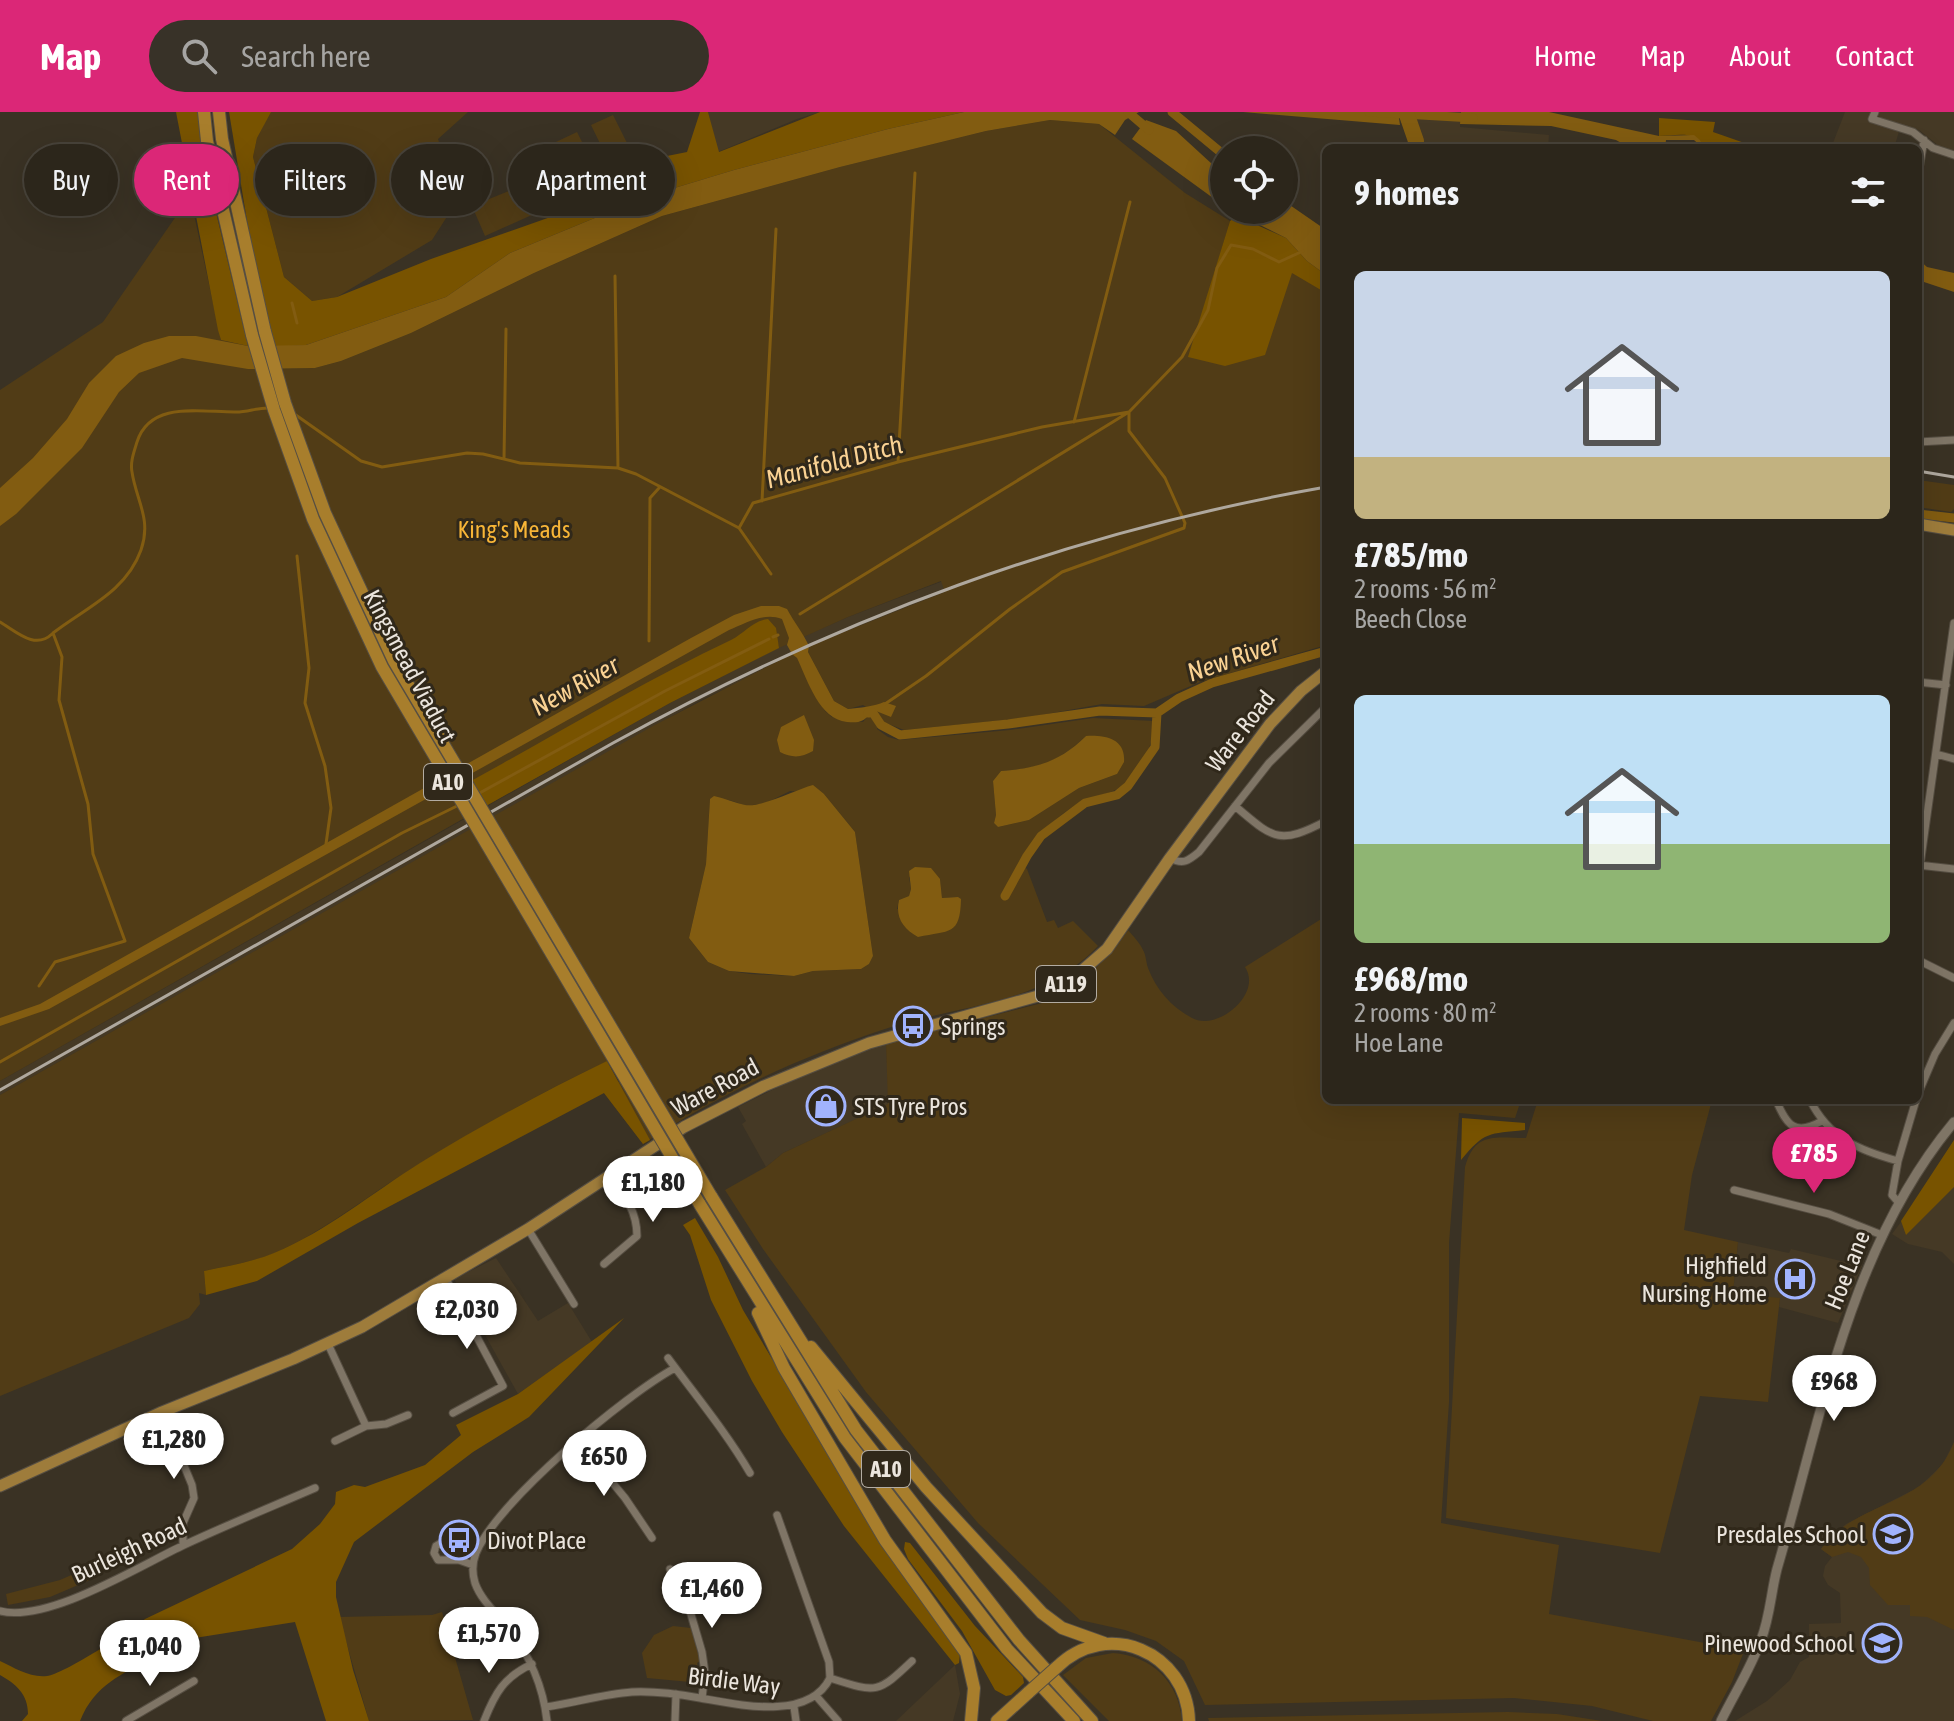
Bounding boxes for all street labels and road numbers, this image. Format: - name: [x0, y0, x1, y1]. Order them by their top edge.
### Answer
- street label: Kingsmead Viaduct: [358, 585, 462, 747]
- street label: Ware Road: [1200, 685, 1280, 777]
- road number: A10: [424, 764, 472, 800]
- road number: A119: [1036, 966, 1096, 1002]
- street label: Ware Road: [667, 1053, 763, 1121]
- street label: Hoe Lane: [1819, 1227, 1875, 1313]
- road number: A10: [862, 1451, 910, 1487]
- street label: Burleigh Road: [67, 1512, 191, 1588]
- street label: Birdie Way: [686, 1662, 782, 1700]

